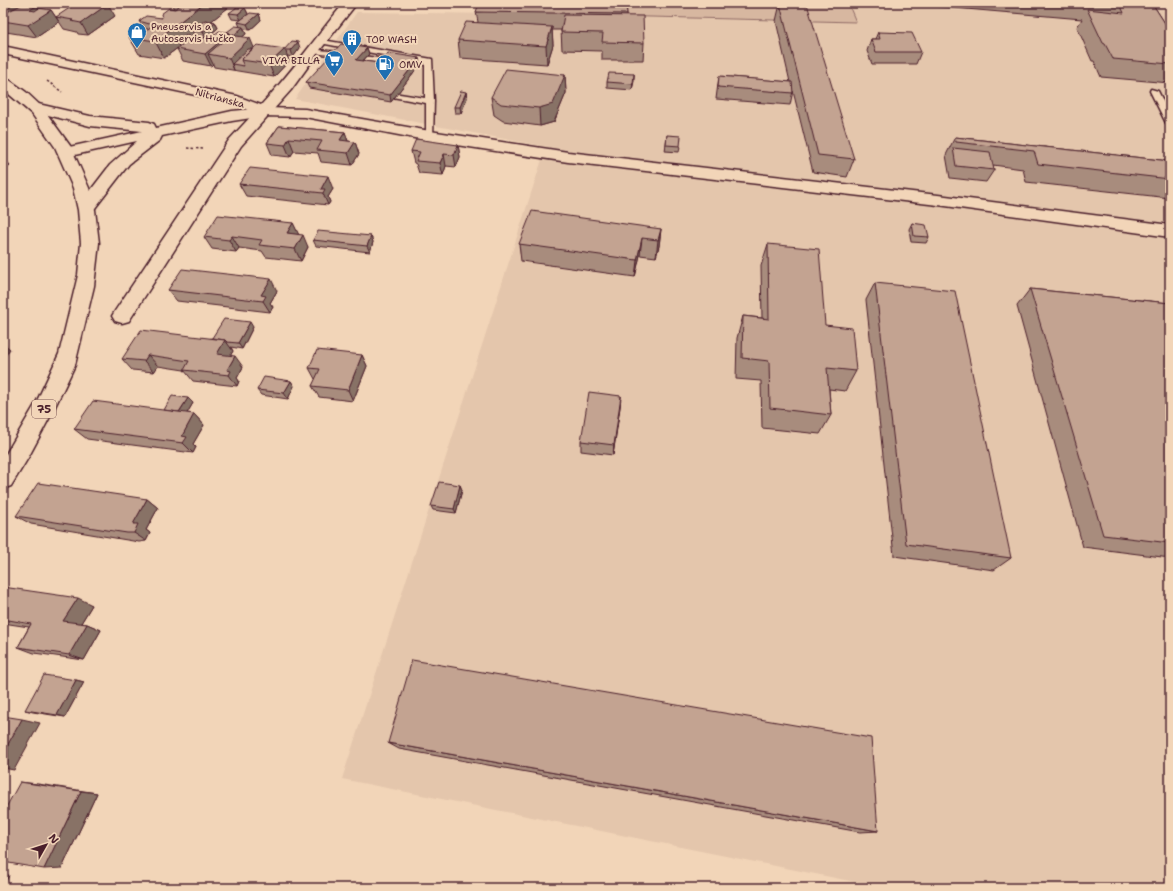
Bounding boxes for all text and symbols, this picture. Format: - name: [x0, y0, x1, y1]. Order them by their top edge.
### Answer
- place label: Pneuservis a Autoservis Hučko: [151, 20, 234, 45]
- shop icon: Pneuservis a Autoservis Hučko: [126, 21, 148, 49]
- building icon: TOP WASH: [341, 28, 363, 56]
- place label: TOP WASH: [366, 33, 417, 46]
- supermarket icon: VIVA BILLA: [323, 49, 345, 77]
- fuel station icon: OMV: [374, 53, 396, 81]
- place label: VIVA BILLA: [262, 54, 320, 67]
- place label: OMV: [399, 58, 423, 71]
- street label: Nitrianska: [194, 85, 247, 111]
- road number: 75: [32, 400, 56, 418]
- north arrow: [26, 825, 66, 865]
- text: N: [45, 831, 62, 847]

